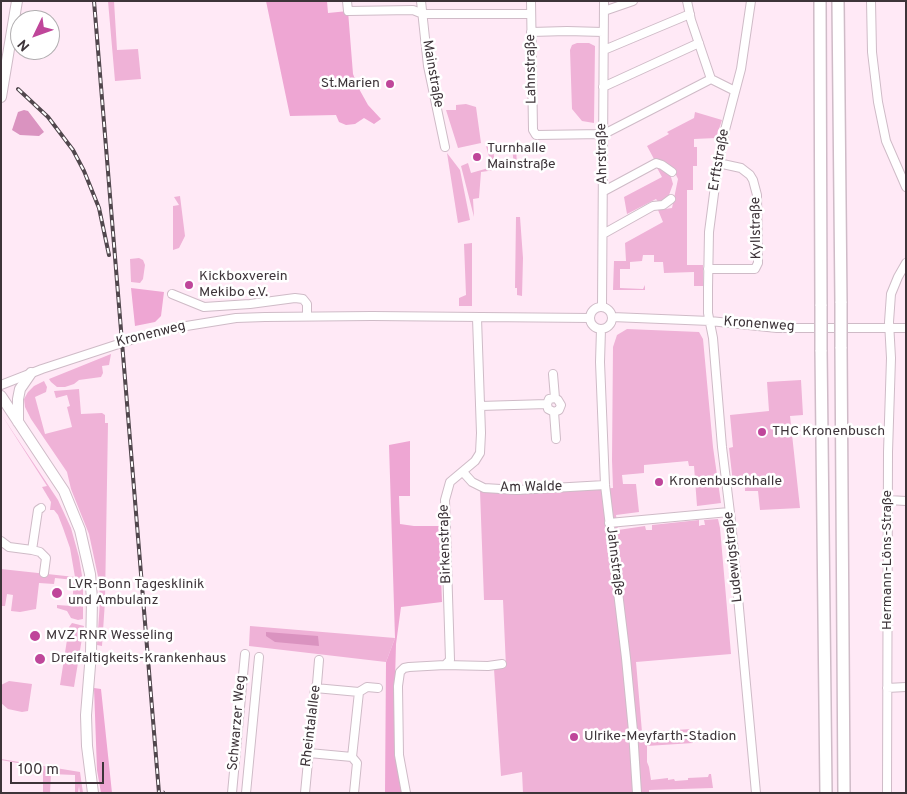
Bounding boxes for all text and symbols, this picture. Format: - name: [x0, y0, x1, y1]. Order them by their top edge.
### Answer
- north arrow: [10, 10, 60, 60]
- street label: Lahnstraße: [523, 34, 541, 104]
- text: N: [15, 35, 34, 54]
- street label: Mainstraße: [418, 39, 446, 109]
- place label: St.Marien: [321, 76, 380, 92]
- marker: St.Marien: [384, 78, 396, 90]
- street label: Ahrstraße: [594, 123, 612, 185]
- street label: Erftstraße: [706, 128, 734, 192]
- place label: Turnhalle Mainstraße: [487, 141, 556, 174]
- marker: Turnhalle Mainstraße: [471, 151, 483, 163]
- street label: Kyllstraße: [748, 197, 766, 259]
- place label: Kickboxverein Mekibo e.V.: [199, 269, 288, 302]
- marker: Kickboxverein Mekibo e.V.: [183, 279, 195, 291]
- street label: Kronenweg: [723, 314, 795, 336]
- street label: Kronenweg: [114, 318, 188, 352]
- place label: THC Kronenbusch: [772, 424, 885, 440]
- marker: THC Kronenbusch: [756, 426, 768, 438]
- place label: Kronenbuschhalle: [669, 474, 782, 490]
- marker: Kronenbuschhalle: [653, 476, 665, 488]
- street label: Am Walde: [500, 479, 562, 497]
- street label: Hermann-Löns-Straße: [880, 490, 896, 630]
- street label: Birkenstraße: [436, 504, 456, 584]
- street label: Ludewigstraße: [721, 511, 747, 603]
- street label: Jahnstraße: [601, 525, 627, 597]
- place label: LVR-Bonn Tagesklinik und Ambulanz: [68, 577, 204, 610]
- marker: LVR-Bonn Tagesklinik und Ambulanz: [50, 586, 64, 600]
- place label: MVZ RNR Wesseling: [46, 628, 173, 644]
- marker: MVZ RNR Wesseling: [28, 629, 42, 643]
- place label: Dreifaltigkeits-Krankenhaus: [51, 651, 226, 667]
- marker: Dreifaltigkeits-Krankenhaus: [33, 652, 47, 666]
- street label: Schwarzer Weg: [225, 674, 251, 772]
- street label: Rheintalallee: [299, 684, 325, 768]
- place label: Ulrike-Meyfarth-Stadion: [584, 729, 736, 745]
- marker: Ulrike-Meyfarth-Stadion: [568, 731, 580, 743]
- scale bar: [12, 752, 106, 784]
- text: 100 m: [18, 761, 59, 780]

